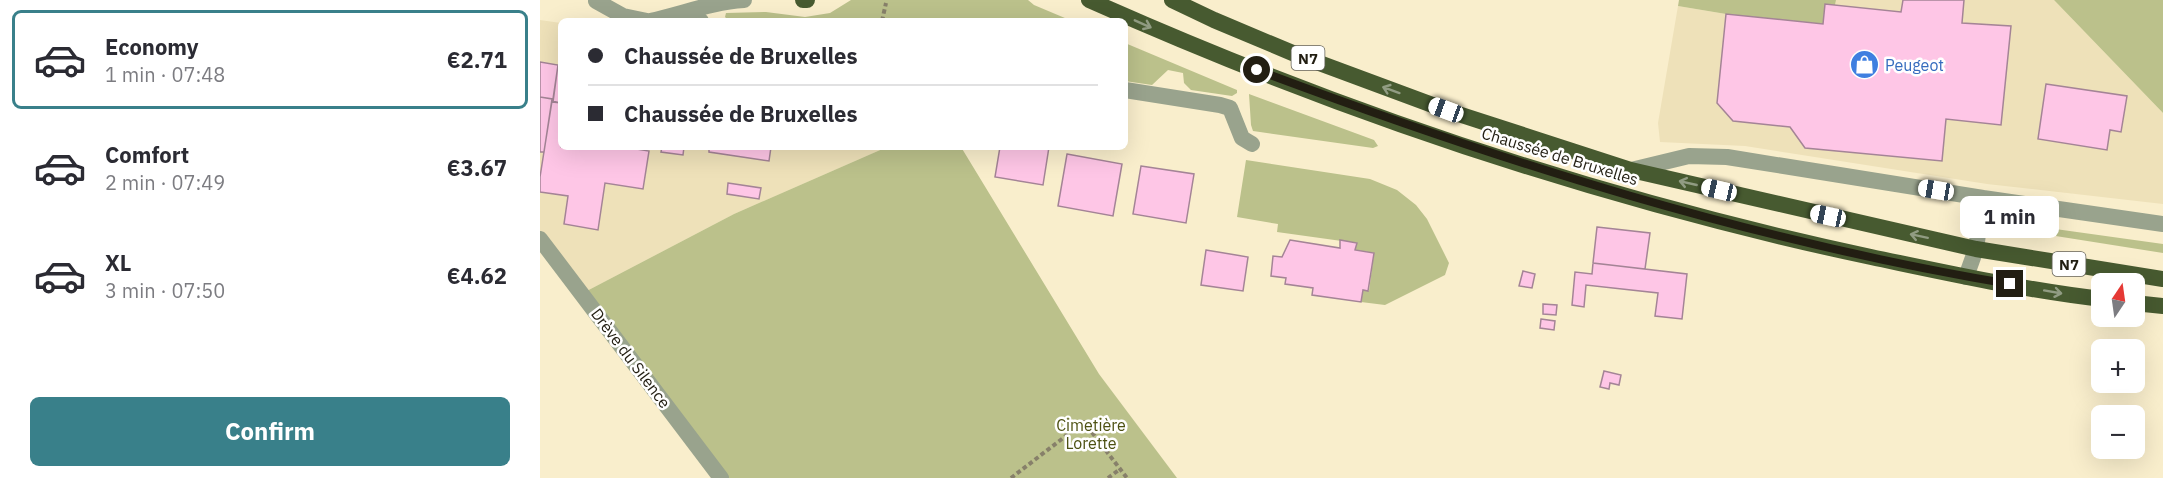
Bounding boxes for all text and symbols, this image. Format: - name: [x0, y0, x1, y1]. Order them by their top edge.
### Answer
- one-way arrow: [1133, 19, 1151, 30]
- text: Economy: [105, 32, 199, 61]
- icon: car: [33, 33, 87, 87]
- text: Chaussée de Bruxelles: [624, 41, 858, 70]
- text: €2.71: [447, 45, 507, 74]
- road number: N7: [1292, 46, 1324, 70]
- shop icon: Peugeot: [1848, 49, 1880, 81]
- place label: Peugeot: [1885, 55, 1944, 75]
- route start: [1243, 56, 1270, 83]
- text: 1 min · 07:48: [105, 61, 225, 88]
- one-way arrow: [1382, 84, 1401, 95]
- car: [1426, 95, 1466, 125]
- text: Chaussée de Bruxelles: [624, 99, 858, 128]
- street label: Chaussée de Bruxelles: [1479, 123, 1641, 189]
- text: Comfort: [105, 140, 189, 169]
- icon: car: [33, 141, 87, 195]
- text: €3.67: [447, 153, 507, 182]
- text: 2 min · 07:49: [105, 169, 225, 196]
- one-way arrow: [1679, 177, 1698, 189]
- car: [1699, 177, 1739, 203]
- car: [1917, 178, 1955, 202]
- callout: 1 min: [1960, 197, 2060, 239]
- car: [1809, 203, 1847, 229]
- text: 1 min: [1983, 203, 2036, 230]
- one-way arrow: [1909, 230, 1929, 241]
- text: XL: [105, 248, 131, 277]
- icon: car: [33, 249, 87, 303]
- road number: N7: [2052, 252, 2086, 276]
- text: €4.62: [447, 261, 507, 290]
- route end: [1996, 270, 2023, 297]
- north arrow: [2091, 273, 2145, 327]
- map controls: [2091, 273, 2145, 459]
- text: 3 min · 07:50: [105, 277, 225, 304]
- one-way arrow: [2042, 287, 2062, 298]
- street label: Drève du Silence: [587, 304, 675, 412]
- button: +: [2091, 339, 2145, 393]
- button: Confirm: [30, 397, 510, 466]
- button: −: [2091, 405, 2145, 459]
- park label: Cimetière Lorette: [1056, 415, 1126, 453]

